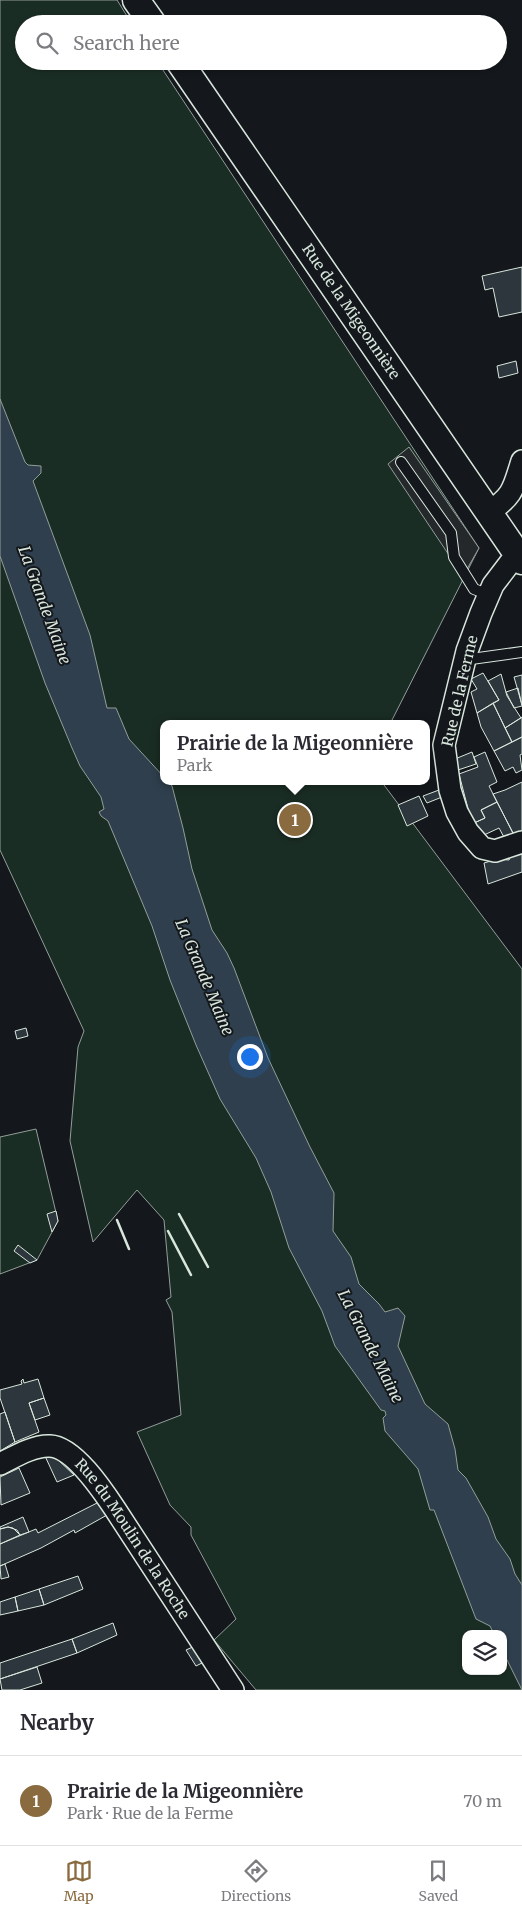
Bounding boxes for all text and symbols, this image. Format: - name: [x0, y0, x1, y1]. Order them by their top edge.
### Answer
- search box: [15, 15, 507, 70]
- icon: search: [33, 29, 61, 57]
- text: Search here: [73, 31, 180, 55]
- street label: Rue de la Migeonnière: [298, 240, 405, 383]
- water label: La Grande Maine: [14, 543, 76, 667]
- street label: Rue de la Ferme: [437, 633, 482, 748]
- popup: [160, 720, 430, 785]
- text: Prairie de la Migeonnière: [177, 731, 413, 755]
- text: Park: [177, 755, 212, 775]
- pin: 1: [279, 801, 311, 839]
- water label: La Grande Maine: [171, 916, 239, 1038]
- your location: [237, 1044, 263, 1070]
- water label: La Grande Maine: [334, 1286, 408, 1406]
- street label: Rue du Moulin de la Roche: [71, 1454, 194, 1623]
- map controls: [462, 1630, 507, 1675]
- button: layers: [462, 1630, 507, 1675]
- text: Nearby: [20, 1709, 94, 1736]
- text: Prairie de la Migeonnière: [67, 1779, 303, 1803]
- text: 1: [32, 1791, 40, 1811]
- text: 70 m: [463, 1791, 502, 1811]
- text: Park · Rue de la Ferme: [67, 1803, 233, 1823]
- tab: Map: [64, 1857, 94, 1905]
- tab: Directions: [221, 1857, 291, 1905]
- tab: Saved: [419, 1857, 458, 1905]

